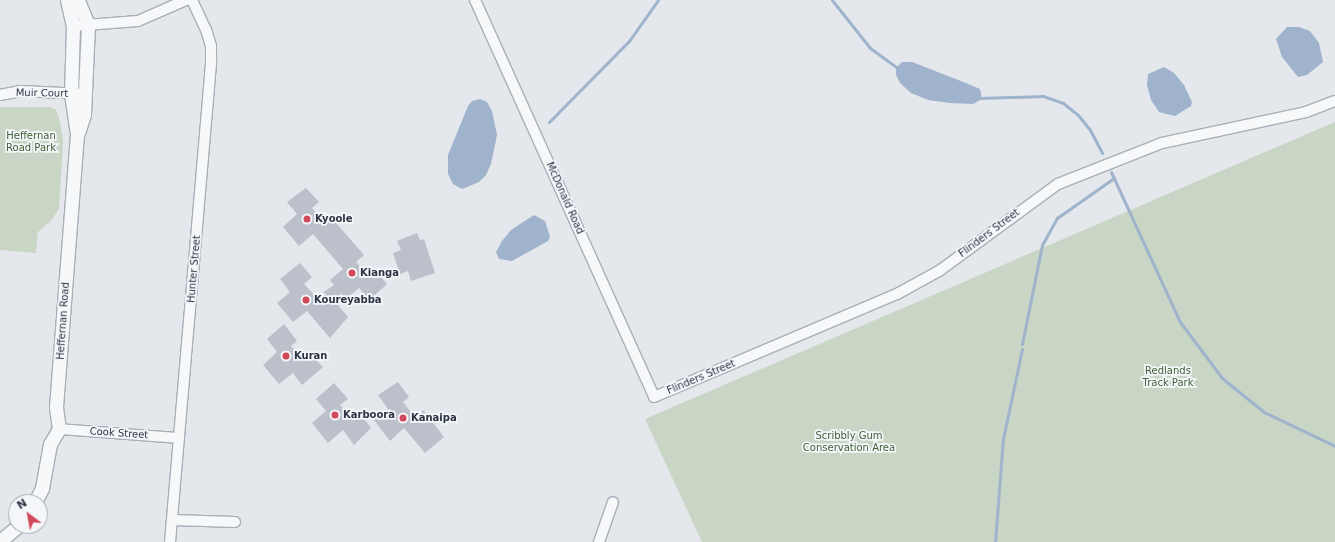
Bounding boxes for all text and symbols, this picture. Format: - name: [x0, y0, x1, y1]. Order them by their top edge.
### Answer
- street label: Muir Court: [16, 87, 68, 99]
- park label: Heffernan Road Park: [6, 129, 56, 152]
- street label: McDonald Road: [544, 160, 586, 236]
- street label: Flinders Street: [956, 206, 1022, 260]
- place label: Kyoole: [315, 213, 353, 225]
- marker: Kyoole: [302, 214, 312, 224]
- street label: Hunter Street: [185, 235, 203, 303]
- place label: Kianga: [360, 267, 399, 279]
- marker: Kianga: [347, 268, 357, 278]
- street label: Heffernan Road: [54, 282, 72, 360]
- place label: Koureyabba: [314, 294, 382, 306]
- marker: Koureyabba: [301, 295, 311, 305]
- place label: Kuran: [294, 350, 327, 362]
- marker: Kuran: [281, 351, 291, 361]
- street label: Flinders Street: [665, 357, 737, 397]
- park label: Redlands Track Park: [1143, 364, 1193, 388]
- place label: Karboora: [343, 409, 395, 421]
- marker: Karboora: [330, 410, 340, 420]
- place label: Kanaipa: [411, 412, 457, 424]
- marker: Kanaipa: [398, 413, 408, 423]
- street label: Cook Street: [89, 425, 149, 441]
- park label: Scribbly Gum Conservation Area: [803, 429, 895, 452]
- north arrow: [8, 494, 48, 534]
- text: N: [15, 496, 29, 512]

